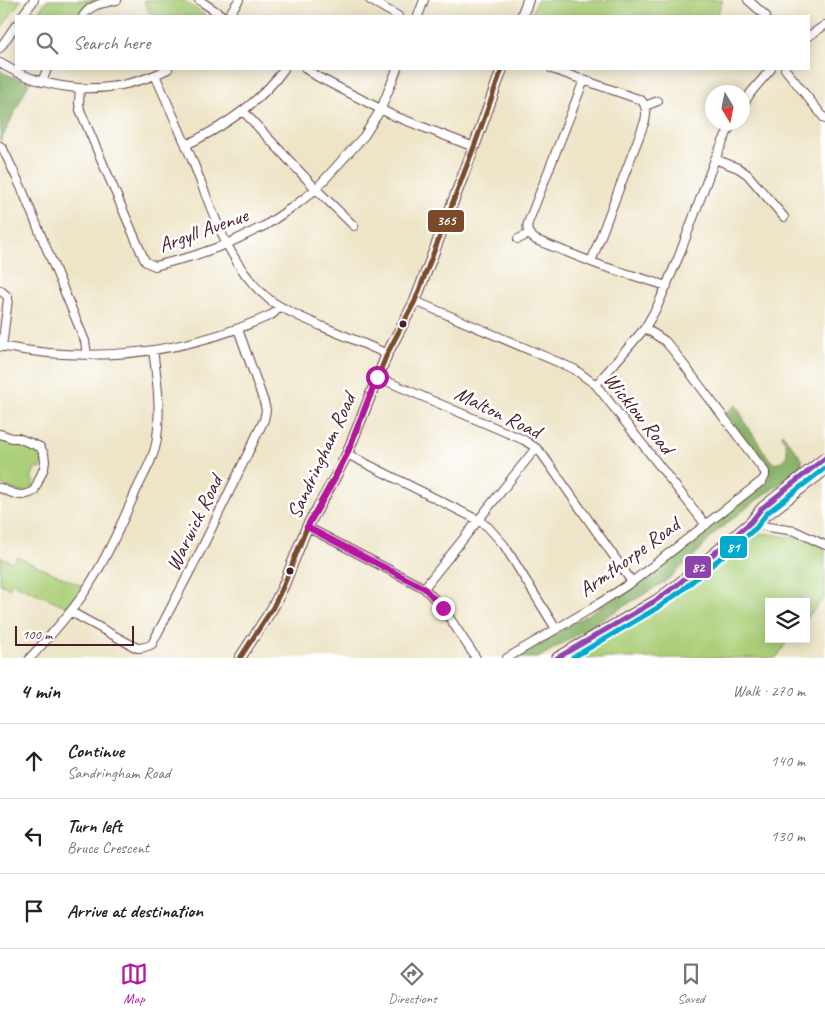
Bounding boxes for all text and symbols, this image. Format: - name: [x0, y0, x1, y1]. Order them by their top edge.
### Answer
- search box: [15, 15, 810, 70]
- icon: search: [33, 29, 61, 57]
- text: Search here: [73, 31, 150, 55]
- north arrow: [705, 85, 750, 130]
- street label: Argyll Avenue: [155, 201, 252, 258]
- line badge: 365: [427, 209, 465, 233]
- text: 365: [437, 212, 457, 229]
- unlabelled marker: [398, 319, 408, 329]
- route start: [366, 366, 389, 389]
- street label: Wicklow Road: [598, 367, 682, 462]
- street label: Malton Road: [451, 380, 549, 446]
- street label: Sandringham Road: [281, 386, 363, 523]
- street label: Warwick Road: [160, 468, 230, 575]
- street label: Armthorpe Road: [574, 510, 687, 602]
- line badge: 81: [719, 535, 748, 559]
- text: 81: [727, 539, 741, 556]
- line badge: 82: [684, 555, 712, 579]
- text: 82: [692, 559, 706, 576]
- unlabelled marker: [285, 566, 295, 576]
- route end: [432, 597, 455, 620]
- map controls: [765, 598, 810, 643]
- button: layers: [765, 598, 810, 643]
- scale bar: [15, 623, 134, 646]
- text: 100 m: [22, 626, 52, 643]
- text: 4 min: [20, 678, 60, 704]
- text: Walk · 270 m: [733, 681, 805, 701]
- text: Continue: [67, 739, 124, 763]
- icon: ahead: [20, 747, 48, 775]
- text: 140 m: [771, 751, 805, 771]
- text: Sandringham Road: [67, 763, 170, 783]
- text: Turn left: [67, 814, 122, 838]
- icon: left: [20, 822, 48, 850]
- text: 130 m: [771, 826, 805, 846]
- text: Bruce Crescent: [67, 838, 149, 858]
- icon: arrive: [20, 897, 48, 925]
- text: Arrive at destination: [67, 899, 203, 923]
- tab: Map: [120, 960, 148, 1007]
- tab: Directions: [388, 960, 437, 1007]
- tab: Saved: [677, 960, 705, 1007]

